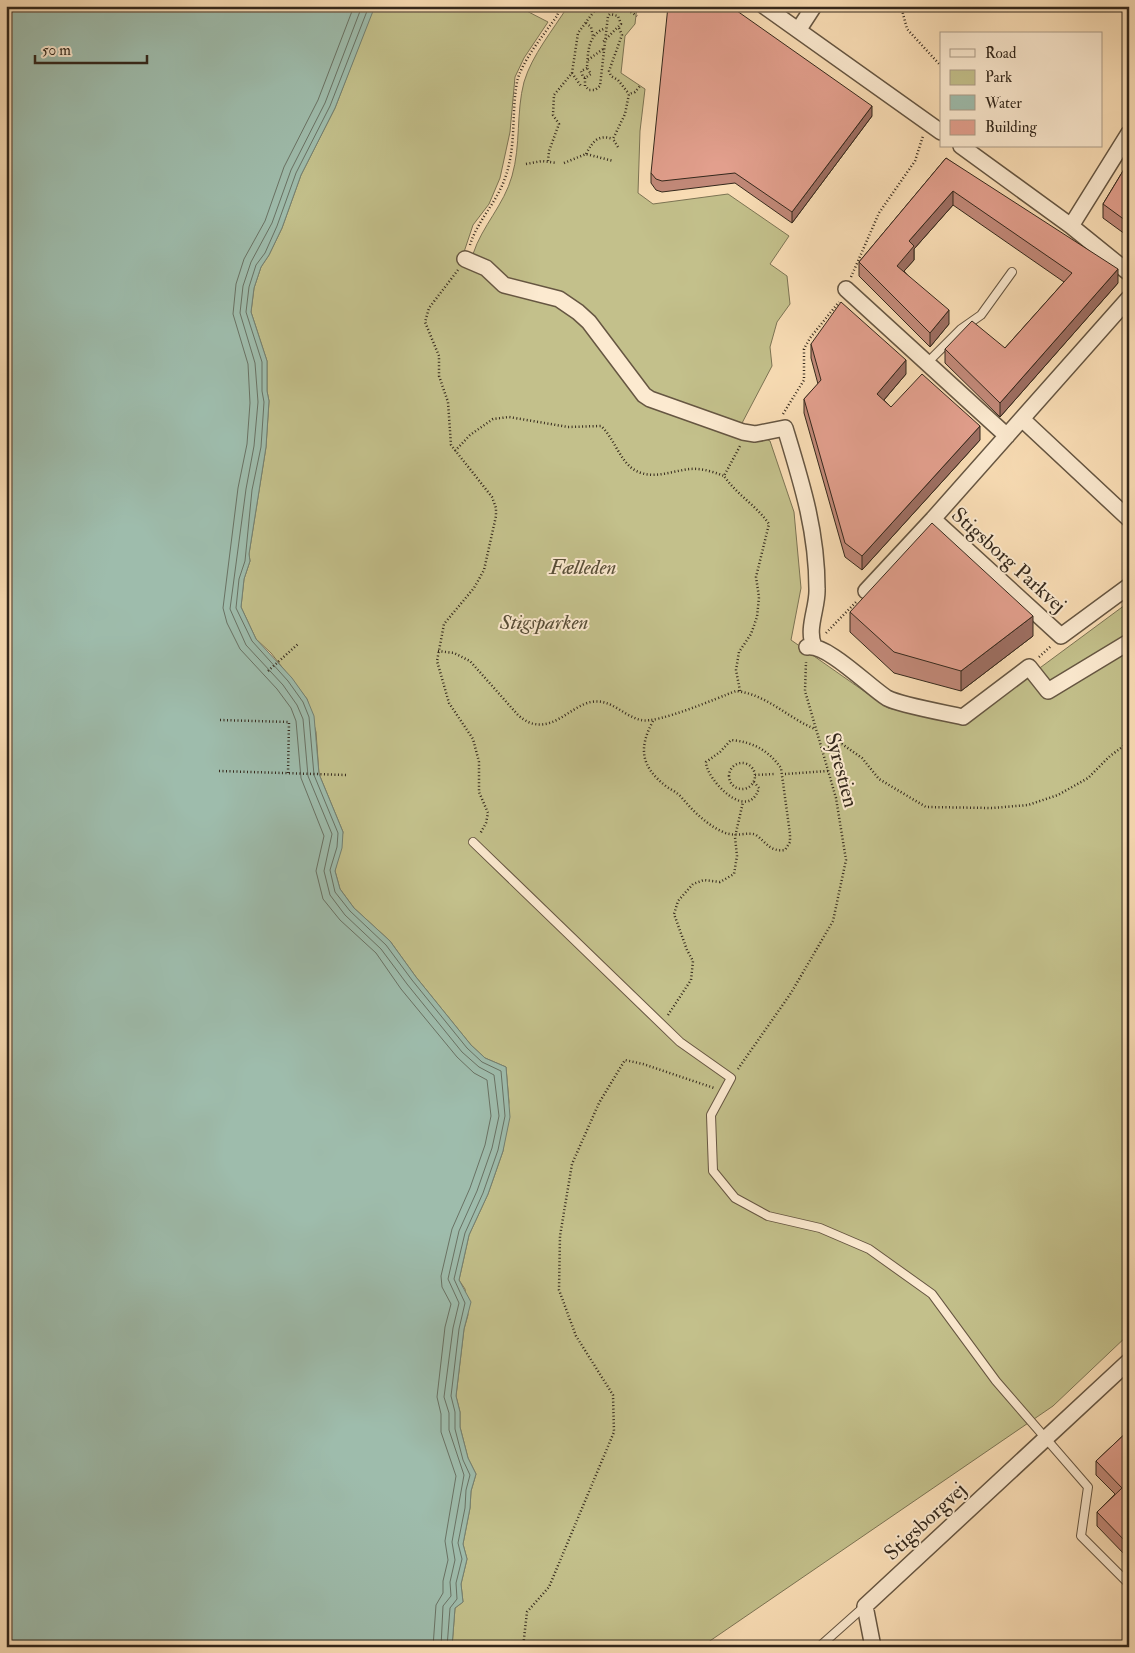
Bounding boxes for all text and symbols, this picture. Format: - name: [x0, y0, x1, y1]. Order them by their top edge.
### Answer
- scale bar: [35, 32, 148, 64]
- legend: [940, 32, 1102, 148]
- text: 50 m: [42, 41, 71, 60]
- text: Road: [985, 44, 1017, 63]
- text: Park: [985, 68, 1012, 87]
- text: Water: [984, 94, 1022, 113]
- text: Building: [985, 118, 1037, 137]
- street label: Stigsborg Parkvej: [946, 502, 1072, 619]
- park label: Fælleden: [549, 554, 617, 581]
- park label: Stigsparken: [499, 609, 588, 636]
- street label: Syrestien: [819, 730, 864, 811]
- street label: Stigsborgvej: [878, 1476, 972, 1566]

